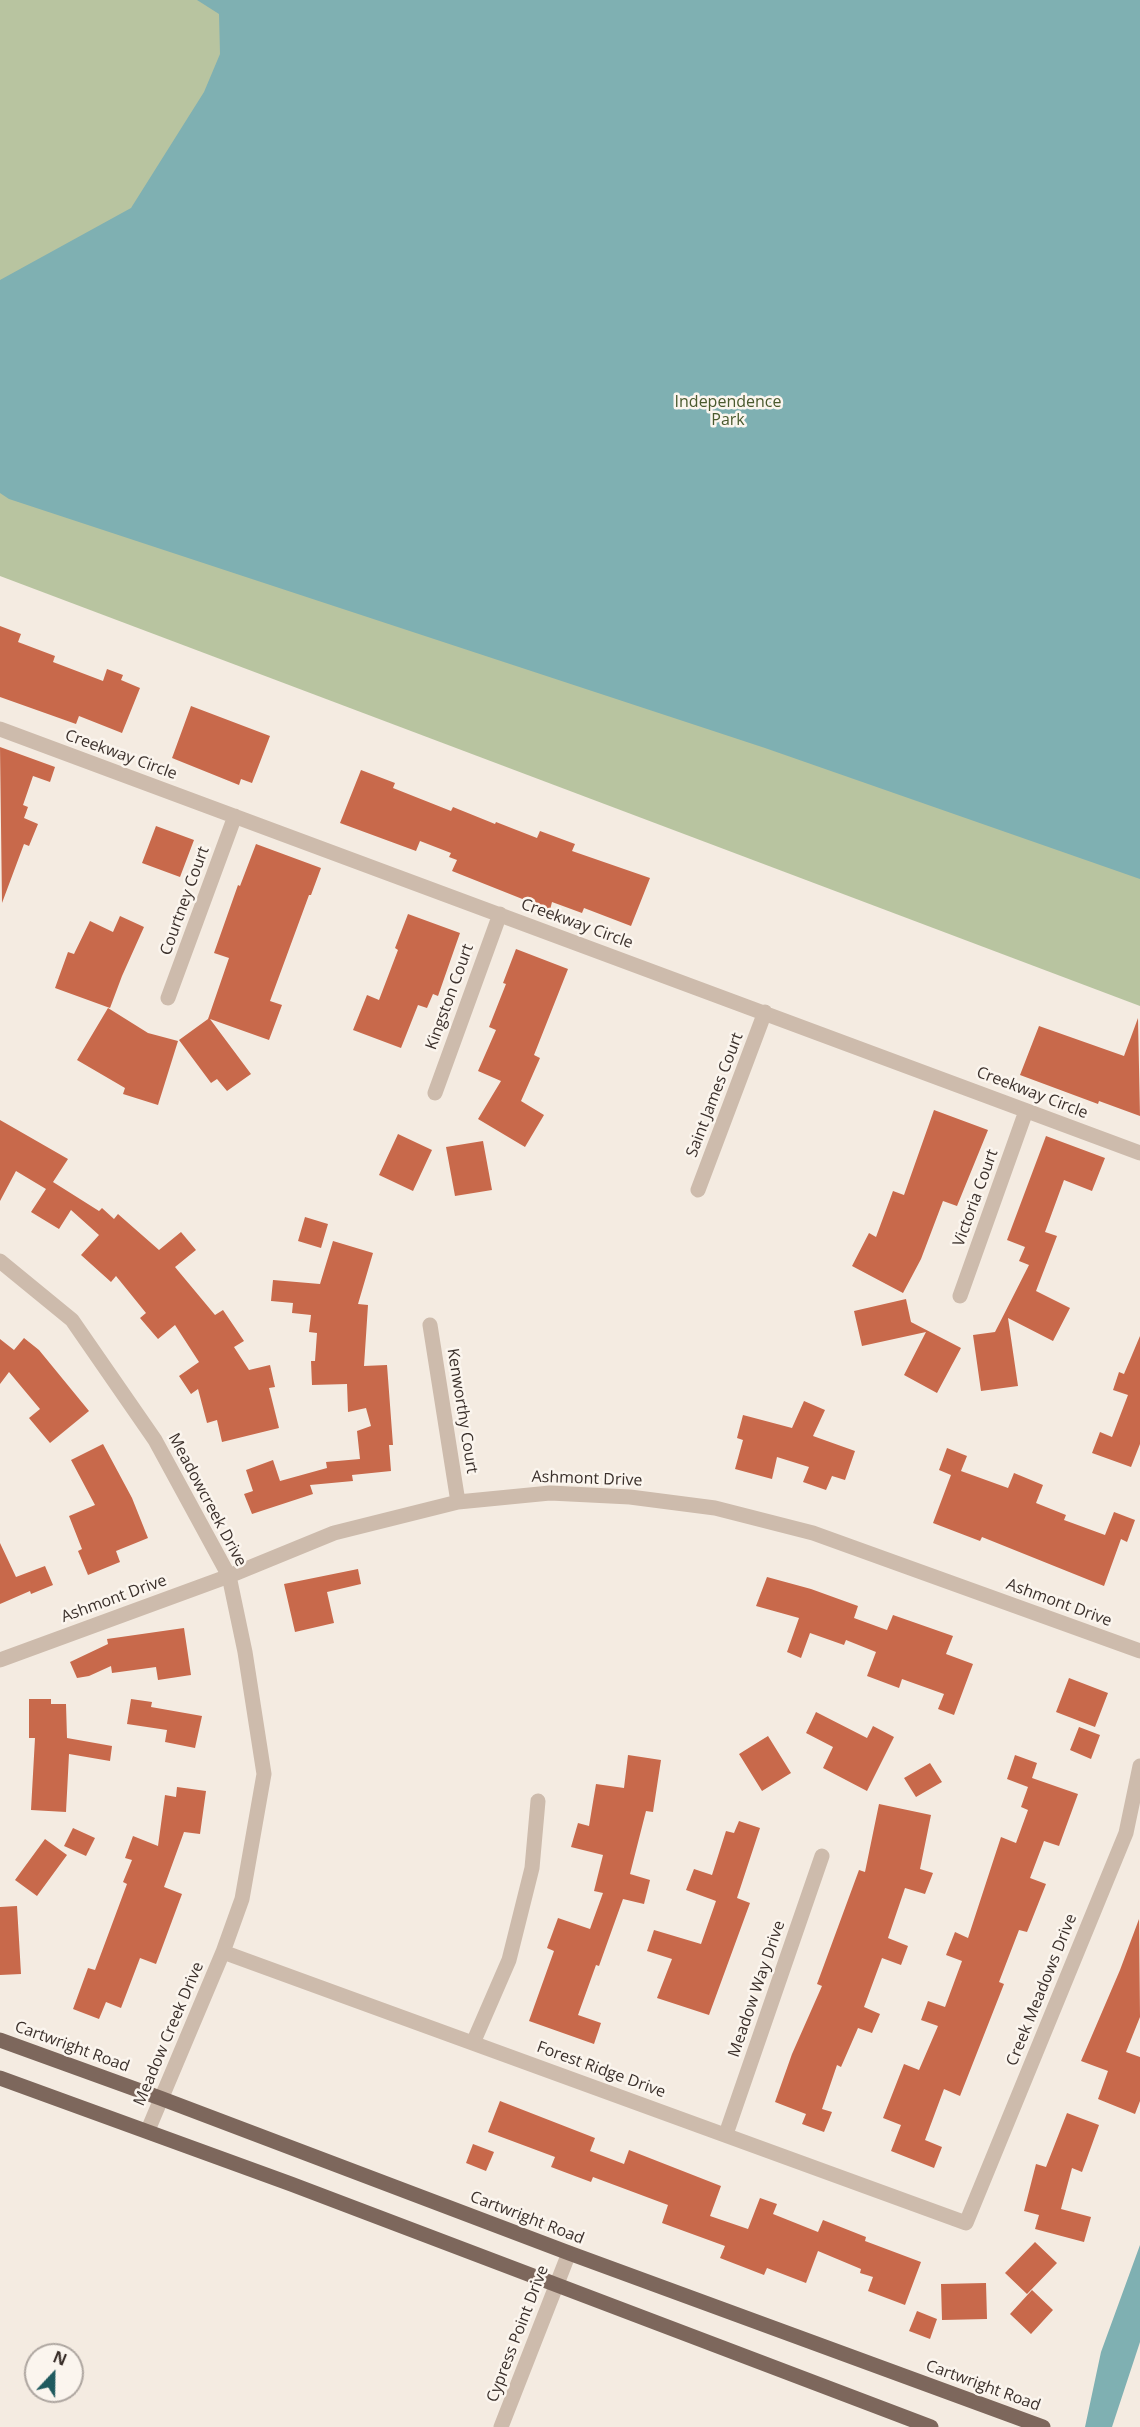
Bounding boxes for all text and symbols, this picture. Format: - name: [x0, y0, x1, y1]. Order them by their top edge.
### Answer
- park label: Independence Park: [675, 392, 781, 430]
- street label: Creekway Circle: [62, 726, 180, 784]
- street label: Courtney Court: [156, 844, 214, 958]
- street label: Creekway Circle: [518, 895, 636, 953]
- street label: Kingston Court: [422, 942, 478, 1052]
- street label: Saint James Court: [682, 1030, 748, 1160]
- street label: Creekway Circle: [974, 1063, 1090, 1123]
- street label: Victoria Court: [950, 1147, 1002, 1249]
- street label: Kenworthy Court: [443, 1347, 481, 1475]
- street label: Meadowcreek Drive: [164, 1430, 250, 1570]
- street label: Ashmont Drive: [531, 1467, 643, 1491]
- street label: Ashmont Drive: [59, 1571, 169, 1627]
- street label: Ashmont Drive: [1004, 1575, 1114, 1631]
- street label: Creek Meadows Drive: [1003, 1911, 1081, 2069]
- street label: Meadow Way Drive: [725, 1918, 789, 2060]
- street label: Meadow Creek Drive: [130, 1959, 208, 2109]
- street label: Cartwright Road: [12, 2017, 132, 2077]
- street label: Forest Ridge Drive: [534, 2038, 668, 2102]
- street label: Cartwright Road: [467, 2187, 587, 2249]
- street label: Cypress Point Drive: [483, 2263, 553, 2405]
- north arrow: [24, 2343, 84, 2403]
- text: N: [50, 2346, 70, 2371]
- street label: Cartwright Road: [923, 2356, 1043, 2416]

